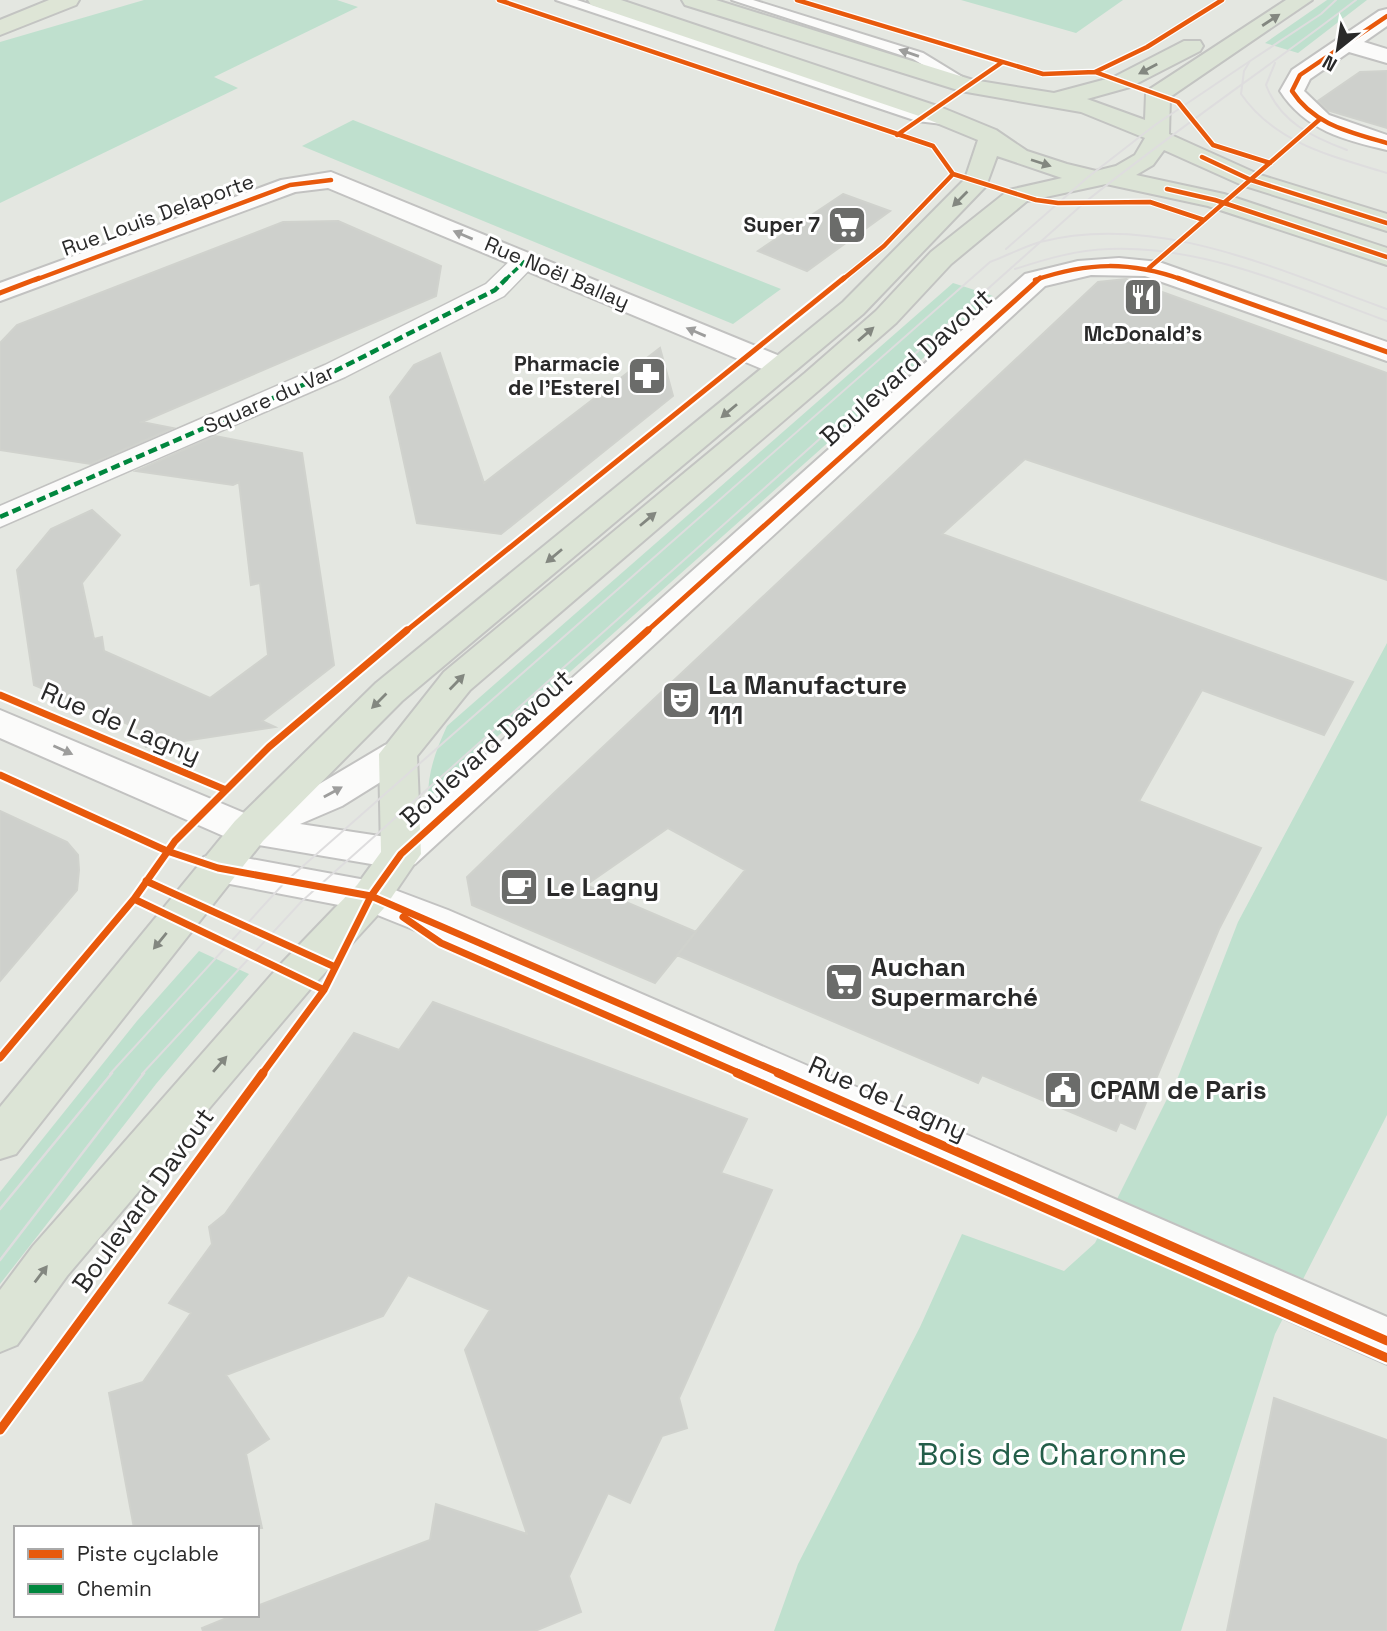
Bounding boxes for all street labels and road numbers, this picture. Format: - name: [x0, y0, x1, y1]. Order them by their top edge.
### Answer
- street label: Rue Louis Delaporte: [58, 167, 258, 262]
- street label: Rue Noël Ballay: [481, 230, 634, 315]
- street label: Boulevard Davout: [813, 281, 999, 453]
- street label: Square du Var: [199, 358, 338, 439]
- street label: Boulevard Davout: [393, 662, 579, 834]
- street label: Rue de Lagny: [36, 674, 206, 772]
- street label: Rue de Lagny: [803, 1048, 973, 1148]
- street label: Boulevard Davout: [64, 1101, 222, 1299]

